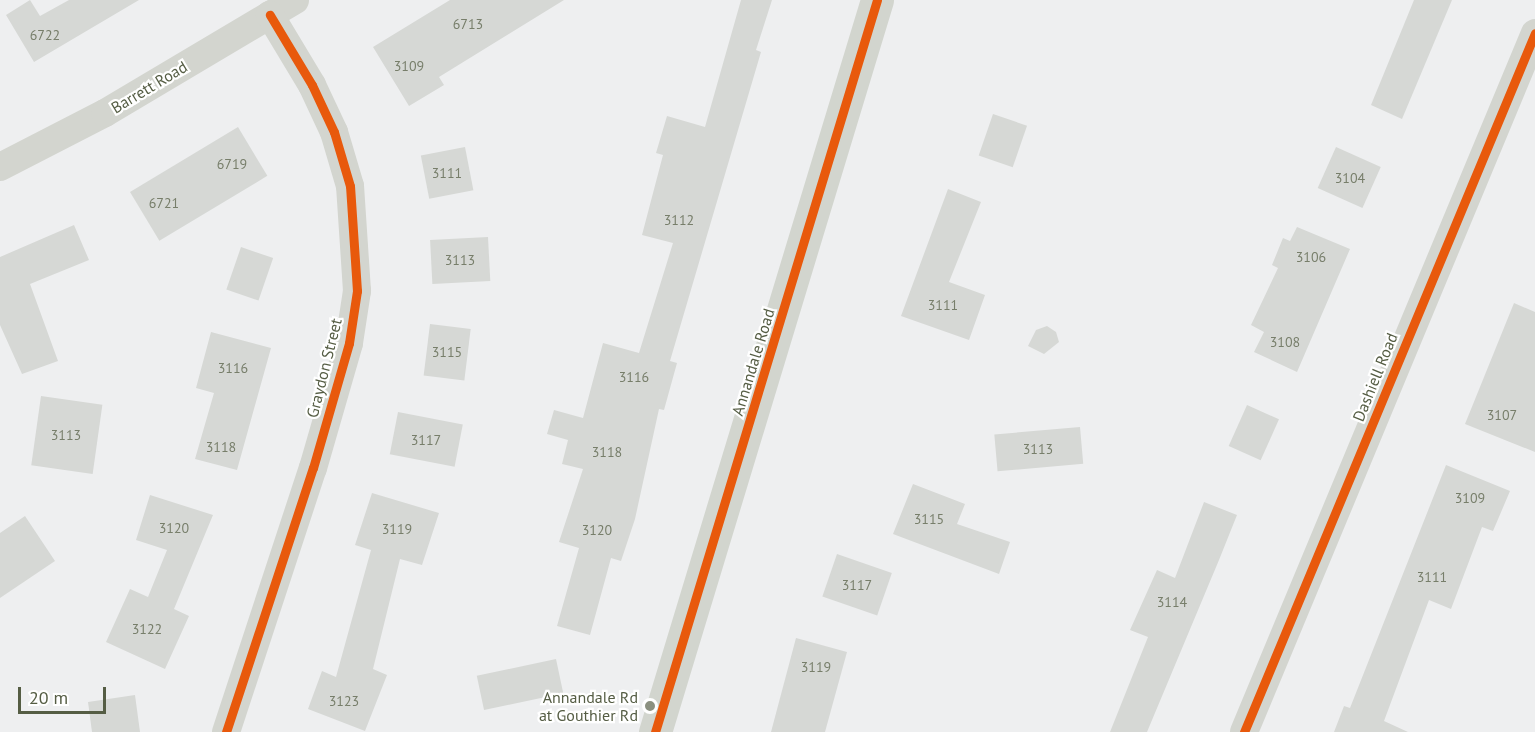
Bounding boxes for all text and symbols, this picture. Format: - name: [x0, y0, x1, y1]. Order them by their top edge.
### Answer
- house number: 6713: [453, 16, 483, 32]
- house number: 6722: [30, 27, 60, 43]
- street label: Barrett Road: [108, 57, 190, 117]
- house number: 3109: [394, 58, 424, 74]
- house number: 6719: [217, 156, 247, 172]
- house number: 3111: [432, 165, 462, 181]
- house number: 3104: [1335, 170, 1365, 186]
- house number: 6721: [149, 195, 179, 211]
- house number: 3112: [664, 212, 694, 228]
- house number: 3106: [1296, 249, 1326, 265]
- house number: 3113: [445, 252, 475, 268]
- house number: 3111: [928, 297, 958, 313]
- street label: Annandale Road: [728, 306, 778, 418]
- street label: Graydon Street: [302, 316, 346, 420]
- street label: Dashiell Road: [1349, 330, 1401, 424]
- house number: 3108: [1270, 334, 1300, 350]
- house number: 3115: [432, 344, 462, 360]
- house number: 3116: [218, 360, 248, 376]
- house number: 3116: [619, 369, 649, 385]
- house number: 3107: [1487, 407, 1517, 423]
- house number: 3113: [51, 427, 81, 443]
- house number: 3117: [411, 432, 441, 448]
- house number: 3118: [206, 439, 236, 455]
- house number: 3113: [1023, 441, 1053, 457]
- house number: 3118: [592, 444, 622, 460]
- house number: 3109: [1455, 490, 1485, 506]
- house number: 3115: [914, 511, 944, 527]
- house number: 3120: [159, 520, 189, 536]
- house number: 3119: [382, 521, 412, 537]
- house number: 3120: [582, 522, 612, 538]
- house number: 3111: [1417, 569, 1447, 585]
- house number: 3117: [842, 577, 872, 593]
- house number: 3114: [1157, 594, 1187, 610]
- house number: 3122: [132, 621, 162, 637]
- house number: 3119: [801, 659, 831, 675]
- scale bar: [21, 675, 110, 713]
- text: 20 m: [29, 686, 68, 709]
- place label: Annandale Rd at Gouthier Rd: [539, 687, 638, 725]
- house number: 3123: [329, 693, 359, 709]
- marker: Annandale Rd at Gouthier Rd: [643, 699, 657, 713]

